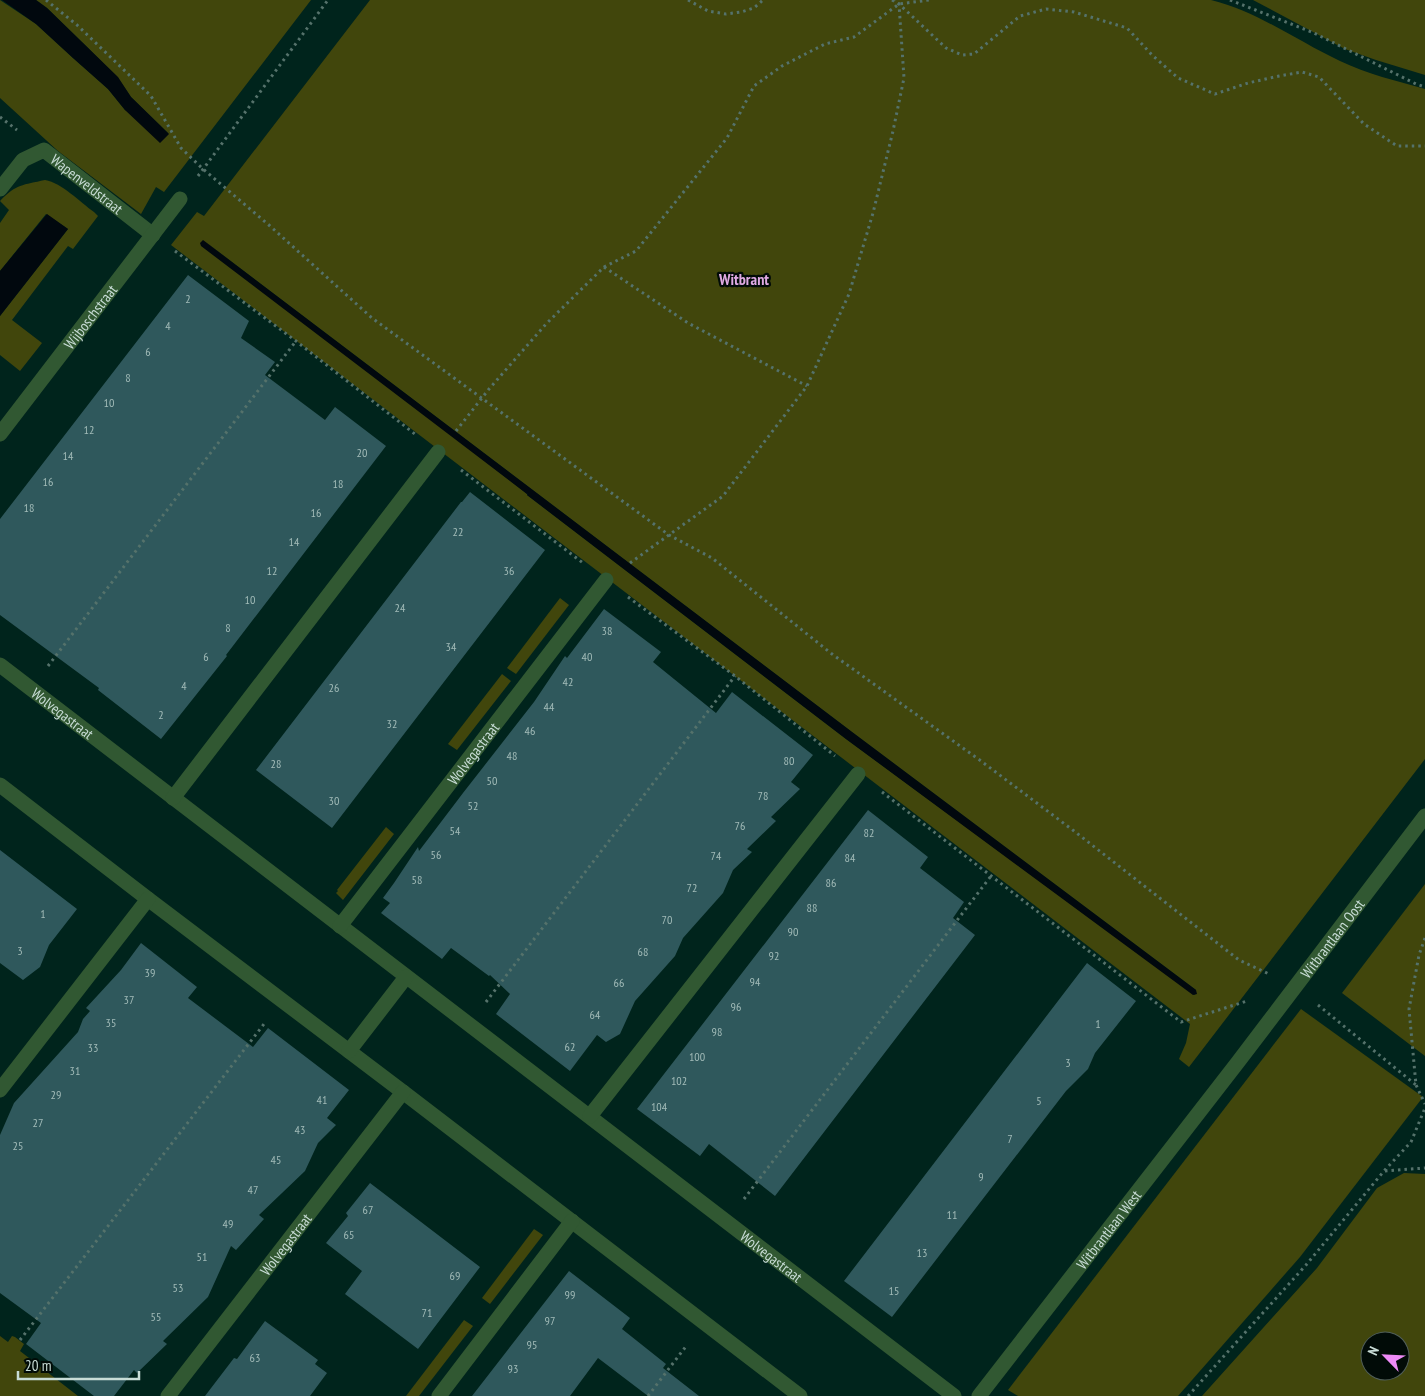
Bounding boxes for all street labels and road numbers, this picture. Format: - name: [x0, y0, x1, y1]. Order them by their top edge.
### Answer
- street label: Wapenveldstraat: [47, 150, 127, 218]
- street label: Wijboschstraat: [59, 281, 121, 353]
- street label: Wolvegastraat: [28, 683, 98, 743]
- street label: Wolvegastraat: [443, 718, 503, 788]
- street label: Witbrantlaan Oost: [1296, 895, 1368, 982]
- street label: Witbrantlaan West: [1072, 1186, 1145, 1273]
- street label: Wolvegastraat: [255, 1209, 315, 1279]
- street label: Wolvegastraat: [737, 1226, 806, 1286]

